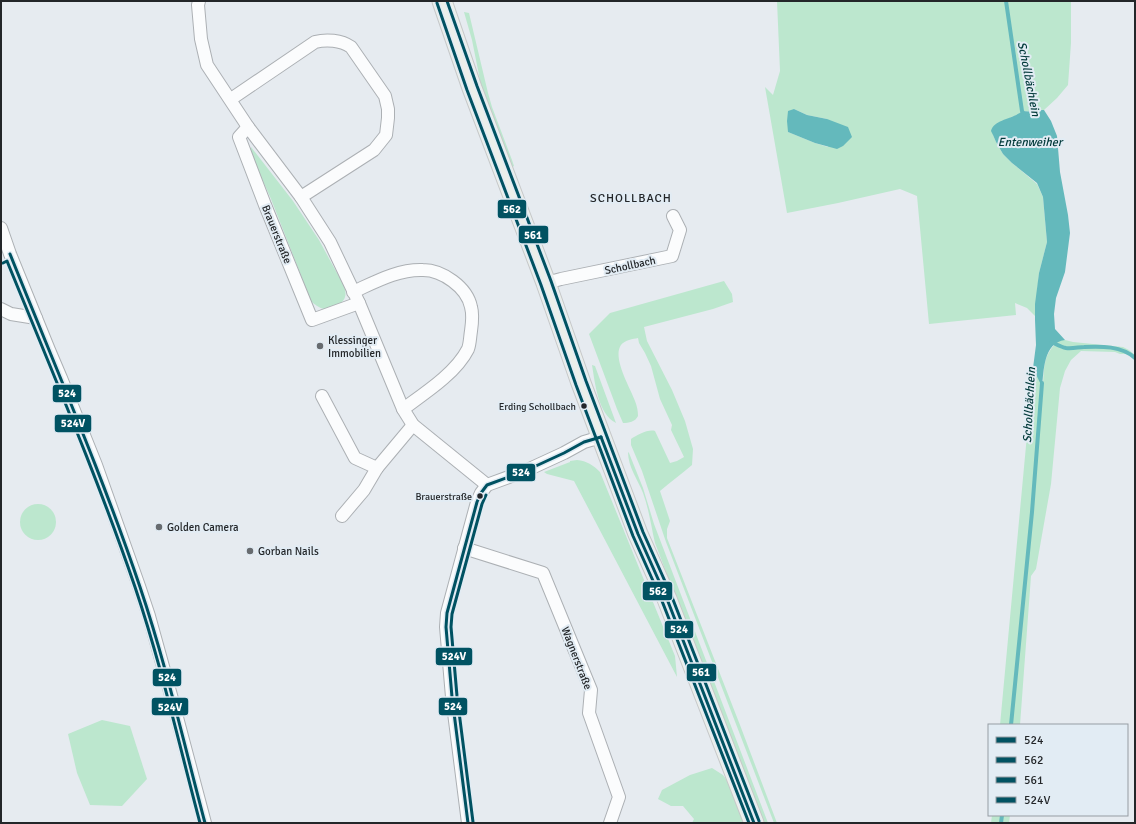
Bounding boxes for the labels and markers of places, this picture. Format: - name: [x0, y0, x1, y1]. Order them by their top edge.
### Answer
- place label: Klessinger Immobilien: [328, 334, 381, 360]
- marker: Klessinger Immobilien: [315, 341, 325, 351]
- place label: Erding Schollbach: [499, 401, 576, 413]
- marker: Erding Schollbach: [579, 401, 589, 411]
- place label: Brauerstraße: [415, 491, 472, 503]
- marker: Brauerstraße: [475, 491, 485, 501]
- place label: Golden Camera: [167, 521, 239, 534]
- marker: Golden Camera: [154, 522, 164, 532]
- place label: Gorban Nails: [258, 545, 319, 558]
- marker: Gorban Nails: [245, 546, 255, 556]

